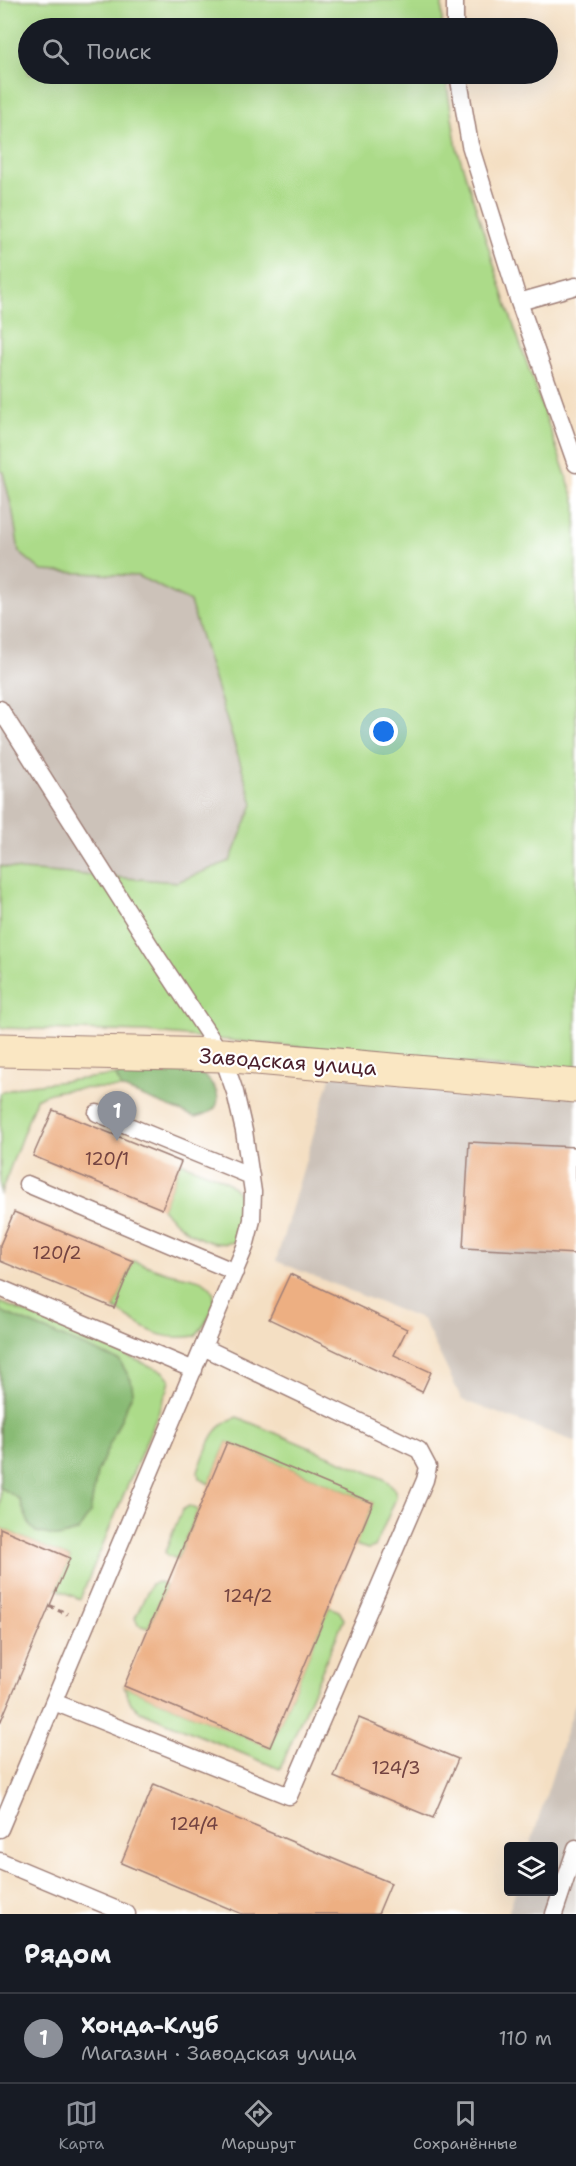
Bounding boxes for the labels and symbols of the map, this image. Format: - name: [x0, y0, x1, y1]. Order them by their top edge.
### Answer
- your location: [369, 717, 398, 746]
- street label: Заводская улица: [198, 1042, 378, 1082]
- pin: 1: [98, 1092, 136, 1141]
- house number: 120/1: [85, 1147, 129, 1171]
- house number: 120/2: [32, 1241, 82, 1265]
- house number: 124/2: [223, 1584, 273, 1608]
- house number: 124/3: [371, 1756, 421, 1780]
- house number: 124/4: [170, 1812, 218, 1836]

